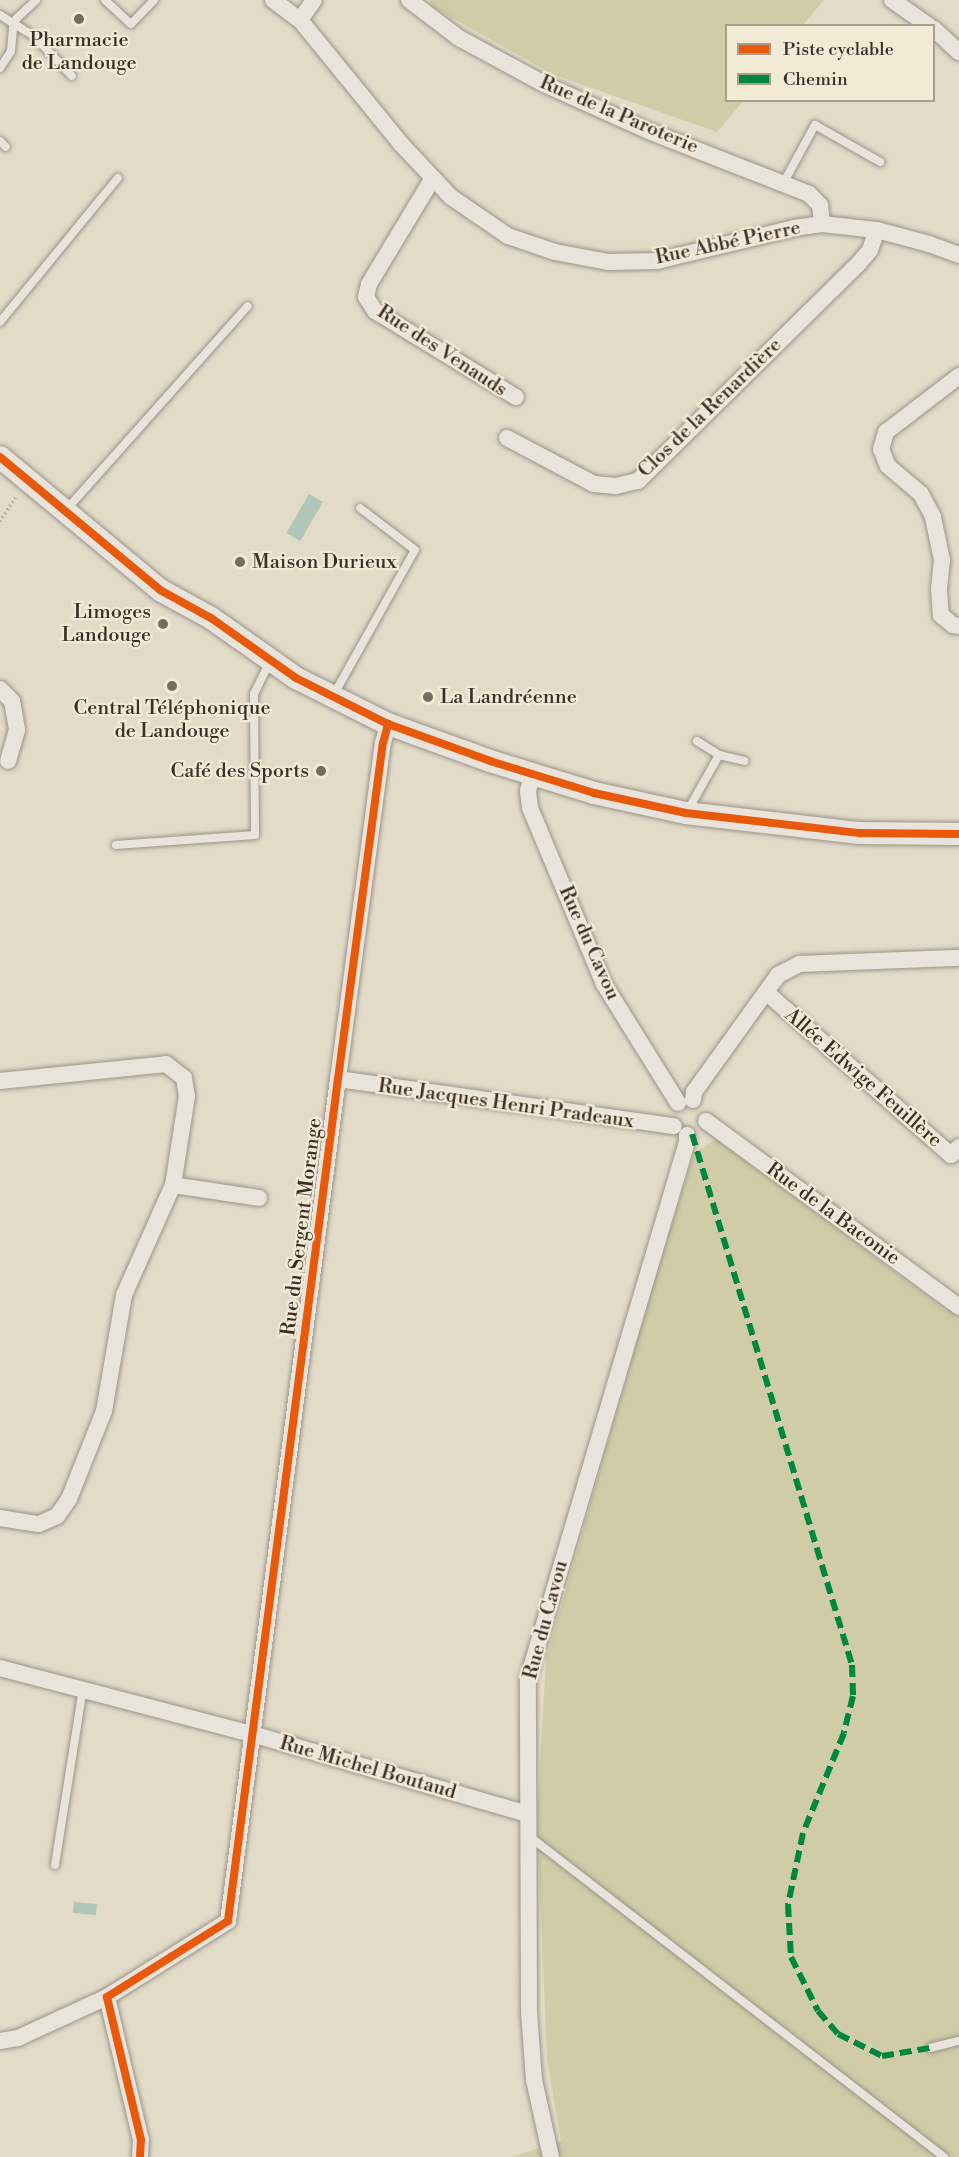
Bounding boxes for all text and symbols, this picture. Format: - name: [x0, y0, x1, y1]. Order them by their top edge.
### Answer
- marker: Pharmacie de Landouge: [72, 12, 86, 26]
- legend: [725, 24, 935, 102]
- place label: Pharmacie de Landouge: [21, 28, 137, 75]
- text: Piste cyclable: [783, 38, 894, 61]
- text: Chemin: [783, 68, 848, 91]
- street label: Rue de la Paroterie: [536, 71, 702, 159]
- street label: Rue Abbé Pierre: [653, 216, 803, 270]
- street label: Rue des Venauds: [373, 300, 511, 402]
- street label: Clos de la Renardière: [633, 333, 787, 483]
- place label: Maison Durieux: [252, 550, 397, 574]
- marker: Maison Durieux: [233, 555, 247, 569]
- place label: Limoges Landouge: [62, 600, 151, 647]
- marker: Limoges Landouge: [156, 617, 170, 631]
- marker: Central Téléphonique de Landouge: [165, 679, 179, 693]
- place label: La Landréenne: [440, 685, 577, 709]
- marker: La Landréenne: [421, 690, 435, 704]
- place label: Central Téléphonique de Landouge: [73, 696, 271, 743]
- place label: Café des Sports: [170, 759, 309, 783]
- marker: Café des Sports: [314, 764, 328, 778]
- street label: Rue du Cavou: [553, 882, 625, 1004]
- street label: Allée Edwige Feuillère: [780, 1003, 946, 1153]
- street label: Rue Jacques Henri Pradeaux: [377, 1074, 635, 1134]
- street label: Rue du Sergent Morange: [277, 1117, 327, 1337]
- street label: Rue de la Baconie: [762, 1157, 904, 1271]
- street label: Rue du Cavou: [519, 1558, 573, 1682]
- street label: Rue Michel Boutaud: [277, 1731, 459, 1805]

